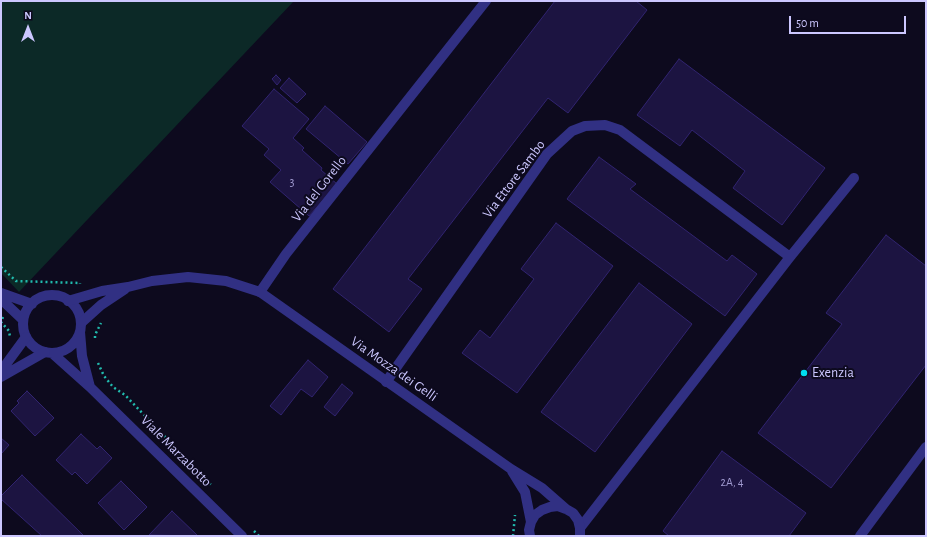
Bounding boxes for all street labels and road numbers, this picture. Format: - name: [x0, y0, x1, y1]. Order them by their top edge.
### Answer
- street label: Via Ettore Sambo: [479, 137, 549, 221]
- street label: Via del Gorello: [288, 153, 350, 225]
- street label: Via Mozza dei Gelli: [347, 333, 441, 405]
- street label: Viale Marzabotto: [137, 412, 215, 490]

